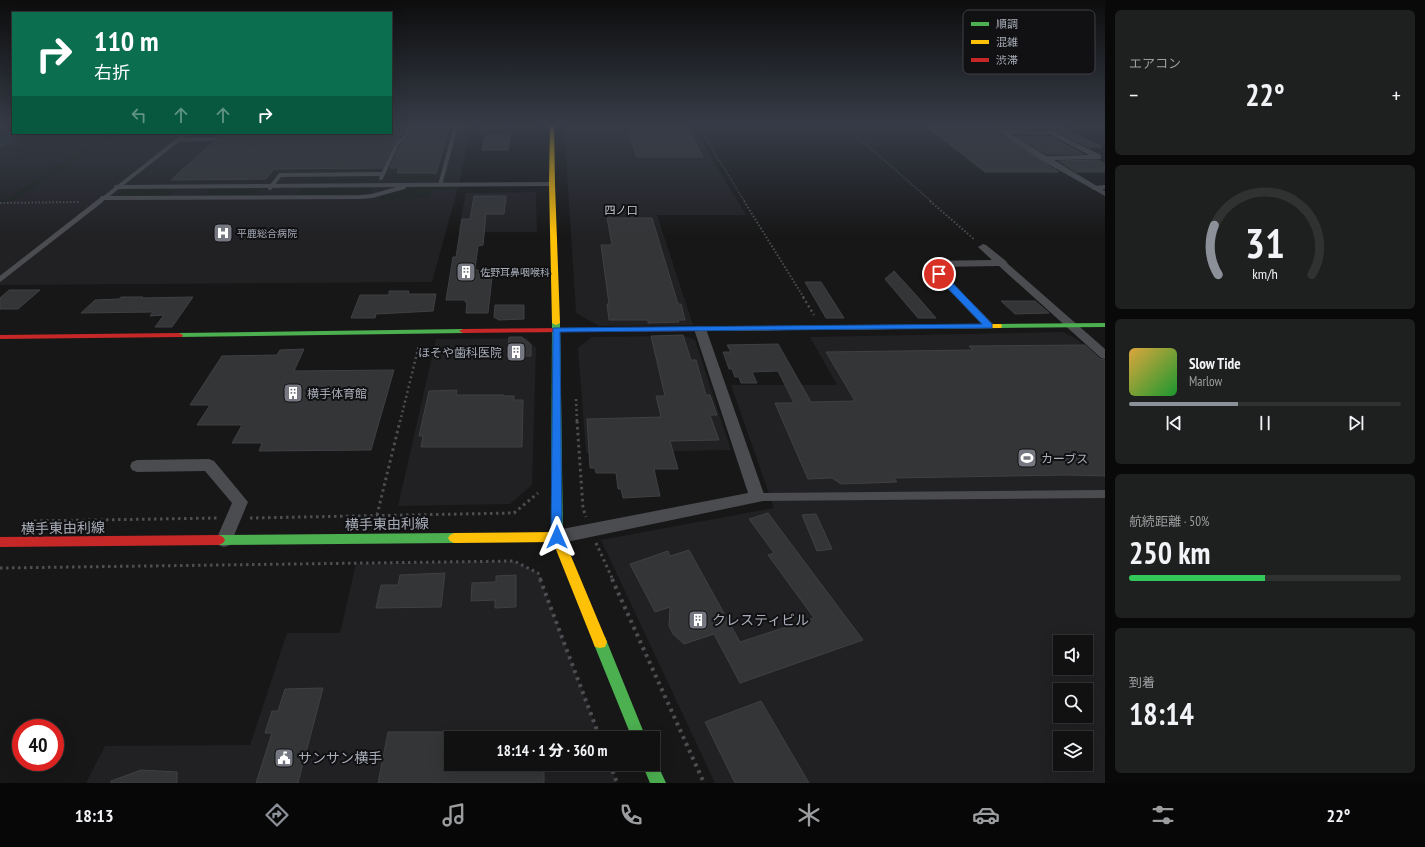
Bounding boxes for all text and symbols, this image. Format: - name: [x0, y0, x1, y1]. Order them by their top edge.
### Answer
- legend: [963, 10, 1095, 74]
- text: 順調: [996, 17, 1018, 31]
- text: 110 m: [94, 22, 158, 59]
- icon: right: [28, 28, 80, 80]
- text: 混雑: [996, 35, 1018, 49]
- text: 渋滞: [996, 53, 1018, 67]
- text: エアコン: [1129, 55, 1181, 72]
- text: 右折: [94, 61, 130, 84]
- text: 22°: [1245, 75, 1285, 114]
- text: −: [1129, 81, 1138, 109]
- text: +: [1392, 81, 1401, 109]
- icon: left: [128, 104, 150, 126]
- icon: ahead: [170, 104, 192, 126]
- icon: ahead: [212, 104, 234, 126]
- icon: right: [254, 104, 276, 126]
- district label: 四ノ口: [605, 203, 638, 217]
- text: 31: [1245, 216, 1285, 269]
- hospital icon: 平鹿総合病院: [212, 222, 234, 244]
- place label: 平鹿総合病院: [237, 227, 297, 240]
- pin: [922, 257, 956, 291]
- building icon: 佐野耳鼻咽喉科: [455, 261, 477, 283]
- icon: arrive: [928, 263, 950, 285]
- text: km/h: [1252, 263, 1278, 282]
- place label: 佐野耳鼻咽喉科: [480, 266, 550, 279]
- building icon: ほそや歯科医院: [505, 341, 527, 363]
- place label: ほそや歯科医院: [418, 345, 502, 360]
- text: Slow Tide: [1189, 354, 1241, 373]
- text: Marlow: [1189, 373, 1222, 390]
- building icon: 横手体育館: [282, 382, 304, 404]
- place label: 横手体育館: [307, 386, 367, 401]
- icon: previous: [1163, 412, 1185, 434]
- icon: pause: [1254, 412, 1276, 434]
- icon: next: [1345, 412, 1367, 434]
- sports icon: カーブス: [1016, 447, 1038, 469]
- place label: カーブス: [1041, 451, 1088, 466]
- text: 航続距離 · 50%: [1129, 513, 1209, 530]
- street label: 横手東由利線: [345, 514, 429, 534]
- position arrow: [536, 516, 578, 558]
- street label: 横手東由利線: [21, 518, 105, 538]
- text: 250 km: [1129, 533, 1210, 572]
- building icon: クレスティビル: [687, 609, 709, 631]
- place label: クレスティビル: [712, 611, 809, 629]
- map controls: [1053, 635, 1093, 771]
- button: sound: [1053, 635, 1093, 675]
- text: 到着: [1129, 674, 1155, 691]
- button: search: [1053, 683, 1093, 723]
- text: 18:14: [1129, 694, 1194, 733]
- speed limit sign: 40: [12, 719, 64, 771]
- button: layers: [1053, 731, 1093, 771]
- text: 18:14 · 1 分 · 360 m: [497, 741, 607, 760]
- public building icon: サンサン横手: [273, 747, 295, 769]
- place label: サンサン横手: [298, 749, 382, 767]
- icon: directions: [263, 801, 291, 829]
- icon: music: [440, 801, 468, 829]
- icon: phone: [617, 801, 645, 829]
- icon: climate: [795, 801, 823, 829]
- icon: car: [972, 801, 1000, 829]
- icon: filters: [1149, 801, 1177, 829]
- text: 18:13: [75, 804, 114, 827]
- text: 22°: [1327, 804, 1350, 827]

